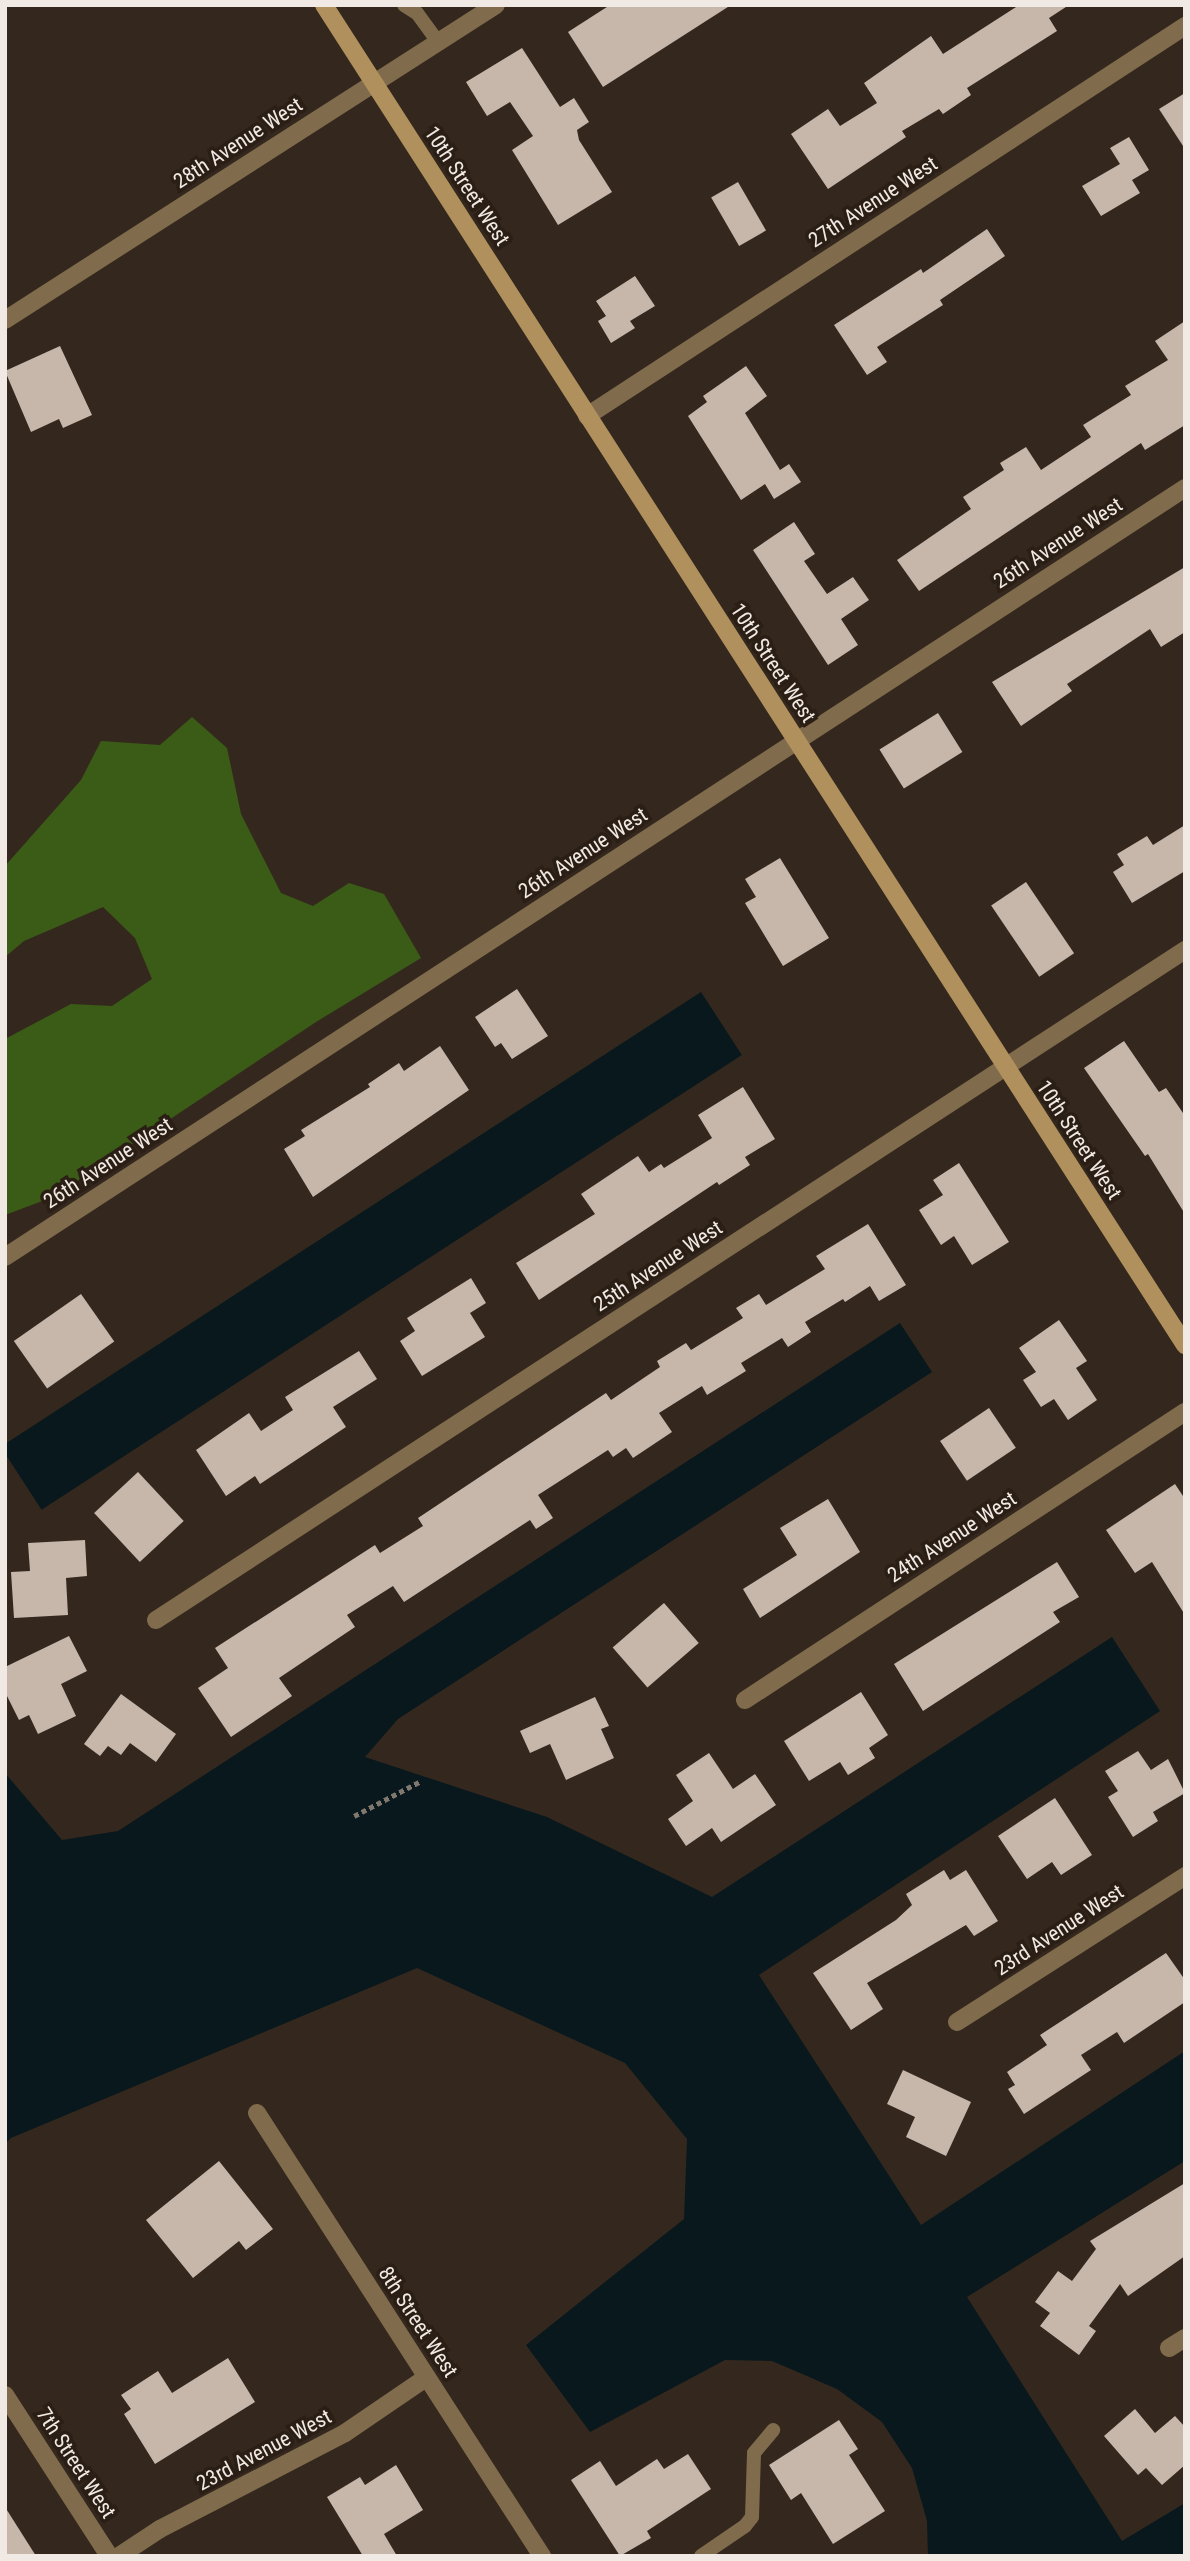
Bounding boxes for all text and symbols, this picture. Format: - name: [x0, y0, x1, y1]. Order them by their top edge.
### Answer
- street label: 28th Avenue West: [169, 92, 307, 194]
- street label: 10th Street West: [419, 122, 515, 250]
- street label: 27th Avenue West: [804, 151, 942, 253]
- street label: 26th Avenue West: [989, 492, 1127, 594]
- street label: 10th Street West: [725, 599, 821, 727]
- street label: 26th Avenue West: [514, 802, 652, 904]
- street label: 10th Street West: [1031, 1076, 1127, 1204]
- street label: 26th Avenue West: [39, 1112, 177, 1214]
- street label: 25th Avenue West: [589, 1215, 727, 1317]
- street label: 24th Avenue West: [883, 1486, 1021, 1588]
- street label: 23rd Avenue West: [990, 1879, 1128, 1981]
- street label: 8th Street West: [373, 2262, 463, 2382]
- street label: 7th Street West: [31, 2403, 121, 2523]
- street label: 23rd Avenue West: [192, 2404, 336, 2496]

